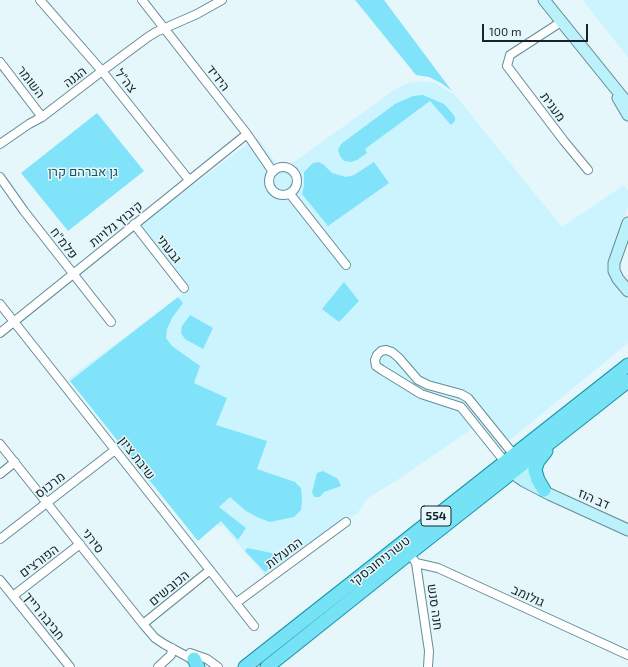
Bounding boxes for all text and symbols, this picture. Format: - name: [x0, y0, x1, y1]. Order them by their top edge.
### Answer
- scale bar: [484, 16, 590, 42]
- text: 100 m: [489, 24, 521, 38]
- street label: הידיד: [203, 62, 233, 94]
- street label: השומר: [14, 63, 48, 101]
- street label: הגנה: [60, 63, 90, 91]
- street label: צה"ל: [112, 66, 140, 96]
- street label: מענית: [537, 89, 569, 125]
- park label: גן אברהם קרן: [48, 164, 118, 180]
- street label: קיבוץ גלויות: [86, 198, 146, 250]
- street label: פלמ"ח: [47, 224, 81, 262]
- street label: גבעתי: [153, 232, 185, 266]
- street label: שיבת ציון: [115, 433, 159, 483]
- street label: מרכוס: [32, 468, 68, 502]
- street label: דב הוז: [576, 485, 612, 513]
- road number: 554: [421, 506, 451, 526]
- street label: סירני: [78, 525, 108, 557]
- street label: טשרניחובסקי: [347, 533, 413, 589]
- street label: המעלות: [263, 534, 305, 572]
- street label: הפורצים: [16, 541, 62, 581]
- street label: הכובשים: [146, 567, 192, 609]
- street label: גולומב: [509, 582, 547, 610]
- street label: חנה סנש: [424, 583, 446, 631]
- street label: חביבה רייך: [20, 589, 68, 643]

